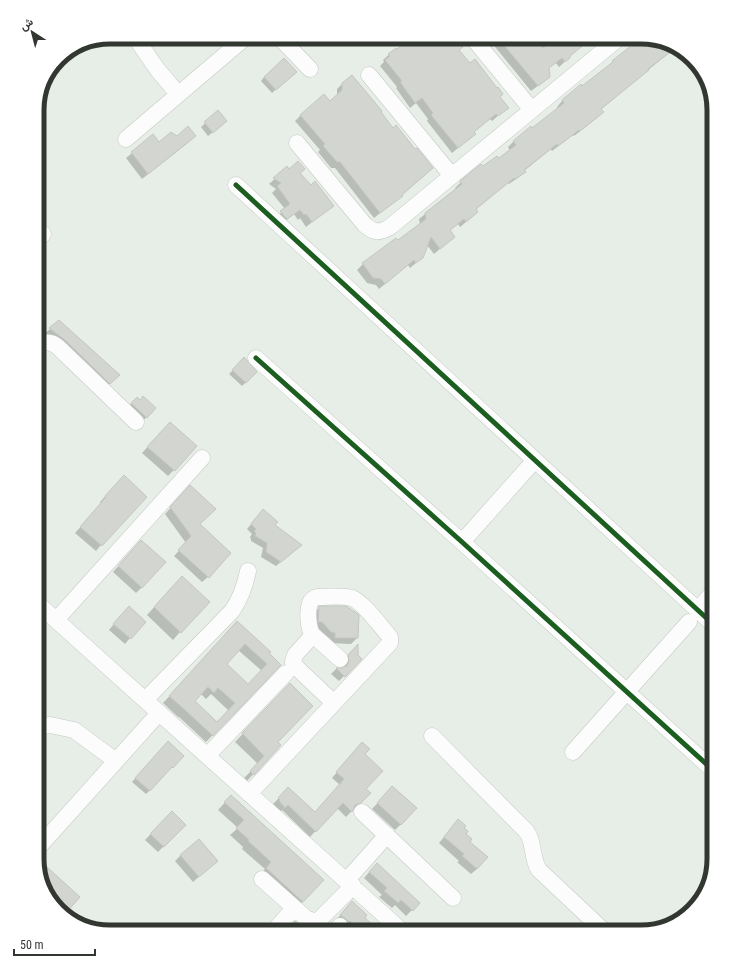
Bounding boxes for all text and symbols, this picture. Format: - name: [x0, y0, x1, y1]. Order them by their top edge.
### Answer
- north arrow: [12, 12, 52, 52]
- text: ش: [17, 15, 36, 33]
- scale bar: [14, 931, 95, 957]
- text: 50 m: [20, 938, 44, 952]

